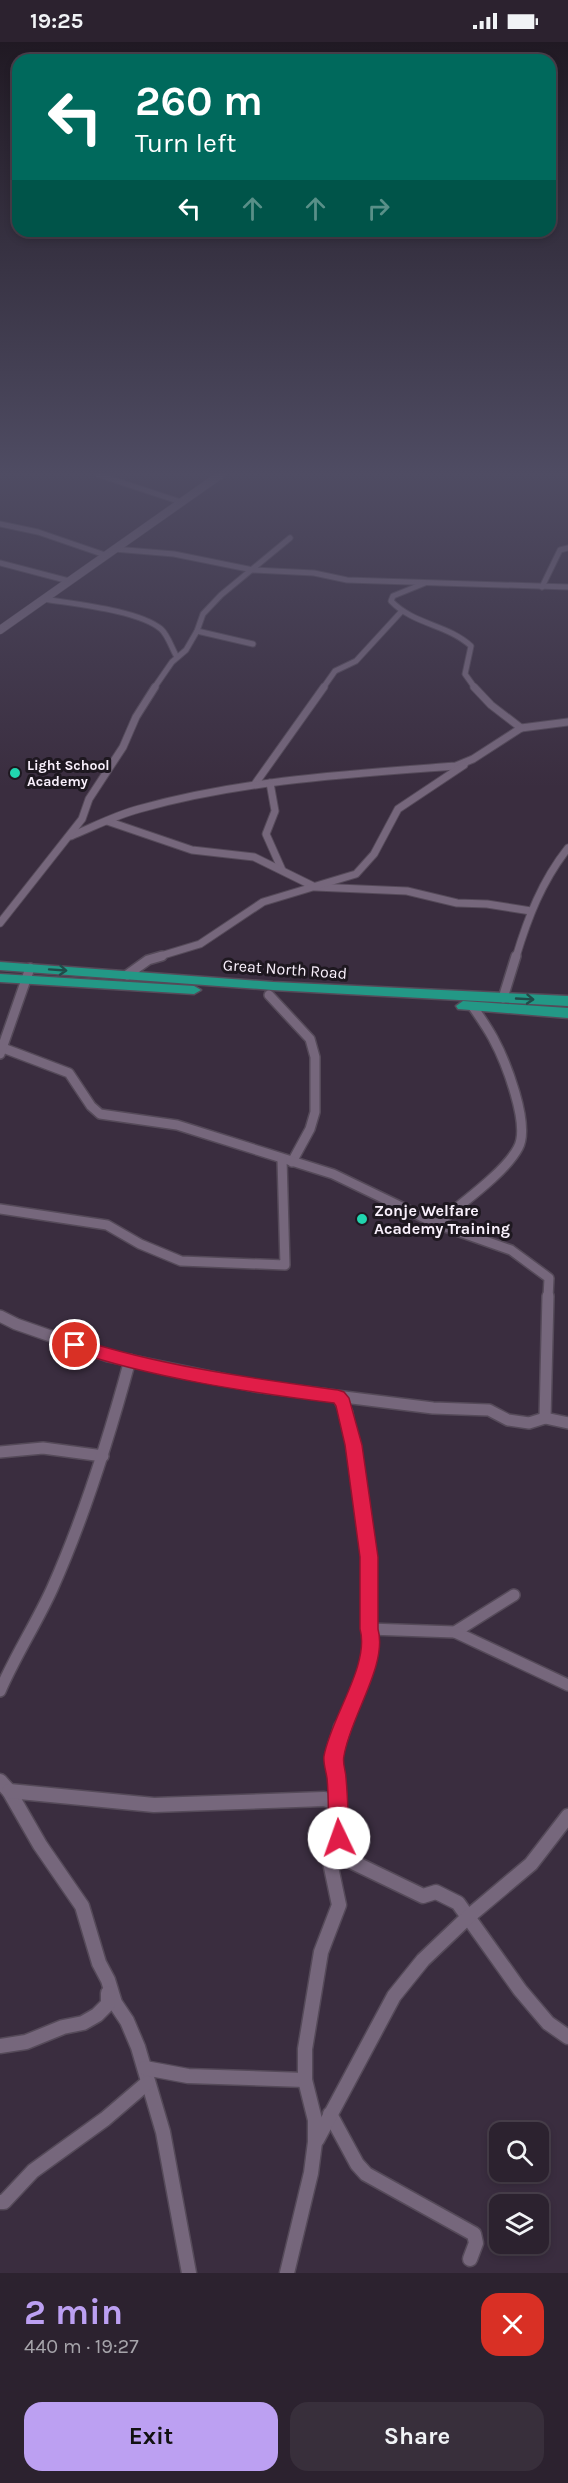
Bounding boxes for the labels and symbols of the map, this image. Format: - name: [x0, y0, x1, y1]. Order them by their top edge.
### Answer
- place label: Light School Academy: [27, 757, 110, 790]
- marker: Light School Academy: [8, 766, 22, 780]
- street label: Great North Road: [222, 955, 348, 983]
- one-way arrow: [48, 965, 68, 976]
- one-way arrow: [515, 993, 535, 1004]
- place label: Zonje Welfare Academy Training: [374, 1201, 510, 1238]
- marker: Zonje Welfare Academy Training: [355, 1212, 369, 1226]
- pin: [49, 1319, 100, 1370]
- position arrow: [307, 1806, 371, 1870]

